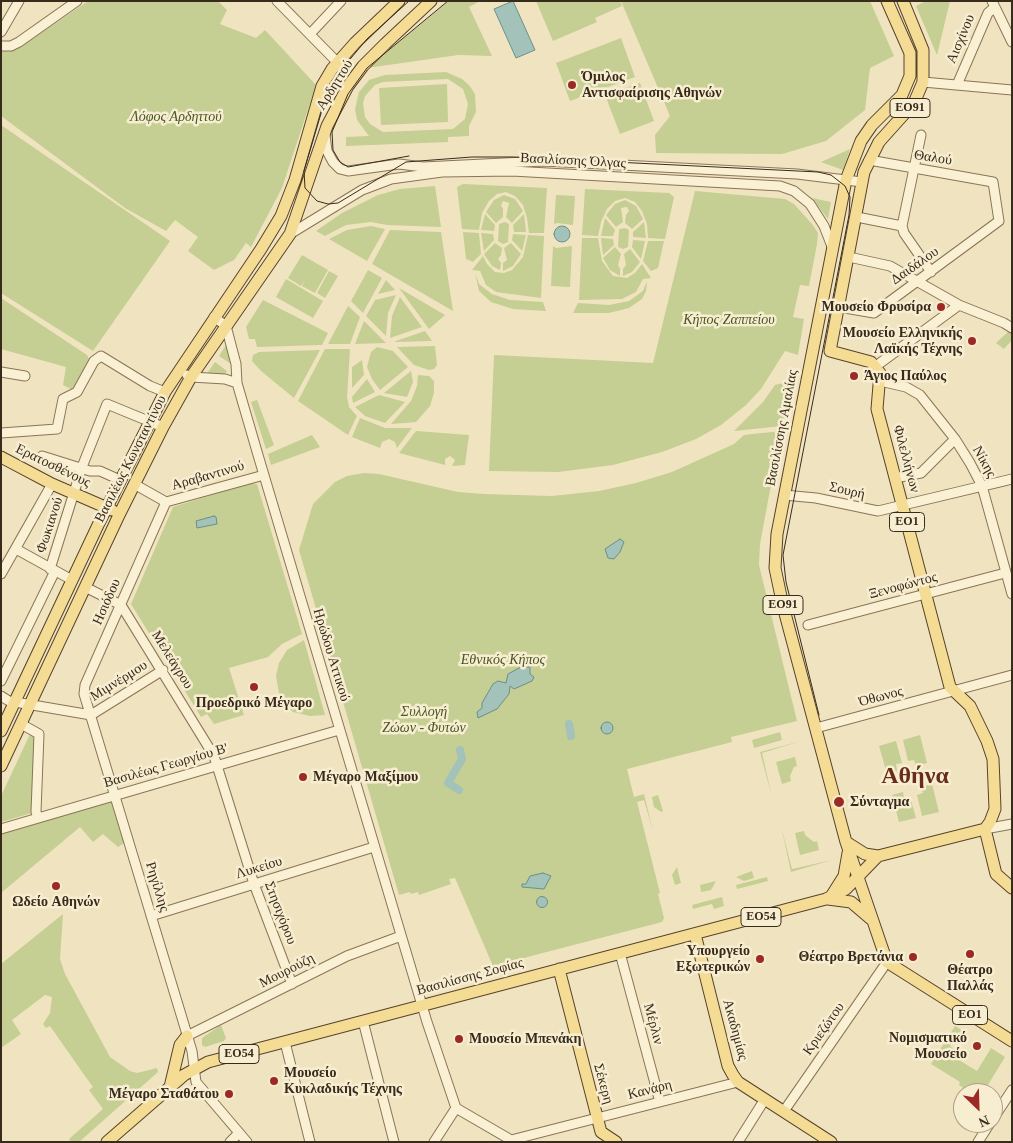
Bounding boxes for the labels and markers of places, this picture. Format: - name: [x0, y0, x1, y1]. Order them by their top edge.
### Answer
- place label: Όμιλος Αντισφαίρισης Αθηνών: [582, 69, 722, 102]
- marker: Όμιλος Αντισφαίρισης Αθηνών: [566, 79, 578, 91]
- place label: Μουσείο Φρυσίρα: [821, 299, 931, 315]
- marker: Μουσείο Φρυσίρα: [935, 301, 947, 313]
- place label: Μουσείο Ελληνικής Λαϊκής Τέχνης: [843, 325, 962, 358]
- marker: Μουσείο Ελληνικής Λαϊκής Τέχνης: [966, 335, 978, 347]
- place label: Άγιος Παύλος: [864, 368, 946, 384]
- marker: Άγιος Παύλος: [848, 370, 860, 382]
- marker: Προεδρικό Μέγαρο: [248, 681, 260, 693]
- place label: Προεδρικό Μέγαρο: [196, 695, 312, 711]
- place label: Μέγαρο Μαξίμου: [313, 769, 418, 785]
- marker: Μέγαρο Μαξίμου: [297, 771, 309, 783]
- place label: Σύνταγμα: [850, 794, 909, 810]
- marker: Σύνταγμα: [832, 795, 846, 809]
- marker: Ωδείο Αθηνών: [50, 880, 62, 892]
- place label: Ωδείο Αθηνών: [12, 894, 100, 910]
- place label: Υπουργείο Εξωτερικών: [676, 943, 750, 976]
- marker: Θέατρο Παλλάς: [964, 948, 976, 960]
- place label: Θέατρο Βρετάνια: [798, 949, 903, 965]
- marker: Θέατρο Βρετάνια: [907, 951, 919, 963]
- marker: Υπουργείο Εξωτερικών: [754, 953, 766, 965]
- place label: Θέατρο Παλλάς: [947, 962, 993, 994]
- place label: Νομισματικό Μουσείο: [889, 1030, 967, 1062]
- place label: Μουσείο Μπενάκη: [469, 1031, 582, 1047]
- marker: Μουσείο Μπενάκη: [453, 1033, 465, 1045]
- marker: Νομισματικό Μουσείο: [971, 1040, 983, 1052]
- place label: Μουσείο Κυκλαδικής Τέχνης: [284, 1065, 402, 1098]
- marker: Μουσείο Κυκλαδικής Τέχνης: [268, 1075, 280, 1087]
- place label: Μέγαρο Σταθάτου: [109, 1086, 219, 1102]
- marker: Μέγαρο Σταθάτου: [223, 1088, 235, 1100]

